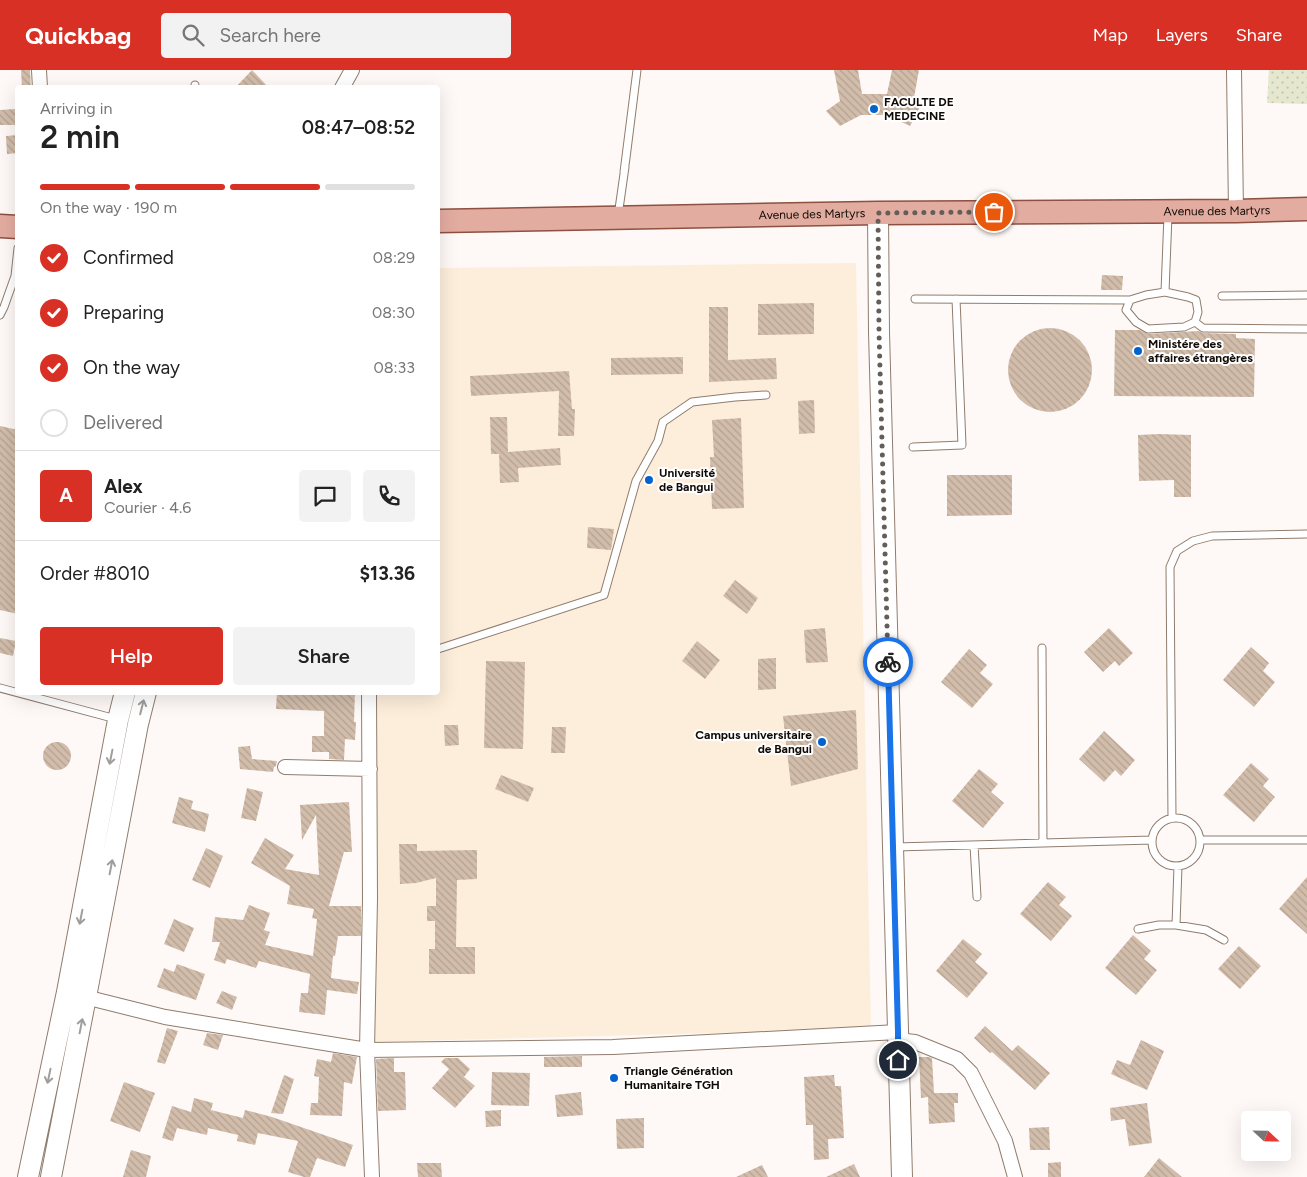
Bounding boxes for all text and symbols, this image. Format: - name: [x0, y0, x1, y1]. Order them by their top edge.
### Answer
- search box: [161, 13, 511, 58]
- text: Quickbag: [25, 21, 131, 50]
- icon: search: [179, 21, 207, 49]
- text: Search here: [219, 24, 321, 47]
- text: Map: [1093, 24, 1128, 46]
- text: Layers: [1156, 24, 1208, 46]
- text: Share: [1236, 24, 1282, 46]
- place label: FACULTE DE MEDECINE: [884, 95, 954, 123]
- text: Arriving in: [40, 99, 112, 118]
- marker: FACULTE DE MEDECINE: [868, 103, 880, 115]
- text: 08:47–08:52: [302, 116, 415, 139]
- text: 2 min: [40, 118, 120, 156]
- pin: [973, 191, 1015, 233]
- text: On the way · 190 m: [40, 198, 177, 217]
- icon: bag: [980, 198, 1008, 226]
- street label: Avenue des Martyrs: [1164, 203, 1271, 218]
- street label: Avenue des Martyrs: [759, 206, 866, 222]
- icon: check: [40, 244, 68, 272]
- text: Confirmed: [83, 246, 174, 269]
- text: 08:29: [373, 248, 415, 267]
- icon: check: [40, 299, 68, 327]
- text: Preparing: [83, 301, 164, 324]
- text: 08:30: [372, 303, 415, 322]
- place label: Ministére des affaires étrangères: [1148, 337, 1253, 365]
- marker: Ministére des affaires étrangères: [1132, 345, 1144, 357]
- icon: check: [40, 354, 68, 382]
- text: On the way: [83, 356, 180, 379]
- text: 08:33: [373, 358, 415, 377]
- text: Delivered: [83, 411, 163, 434]
- place label: Université de Bangui: [659, 466, 716, 494]
- button: chat: [299, 470, 351, 522]
- button: phone: [363, 470, 415, 522]
- marker: Université de Bangui: [643, 474, 655, 486]
- text: Alex: [104, 475, 143, 498]
- text: A: [59, 484, 73, 507]
- text: Courier · 4.6: [104, 498, 191, 517]
- text: Order #8010: [40, 562, 150, 585]
- text: $13.36: [360, 562, 415, 585]
- button: Help: [40, 627, 223, 685]
- button: Share: [233, 627, 415, 685]
- courier: [863, 637, 913, 687]
- icon: bike: [874, 648, 902, 676]
- one-way arrow: [138, 700, 147, 716]
- place label: Campus universitaire de Bangui: [695, 728, 812, 756]
- marker: Campus universitaire de Bangui: [816, 736, 828, 748]
- one-way arrow: [106, 749, 116, 765]
- one-way arrow: [106, 859, 116, 875]
- one-way arrow: [76, 909, 86, 925]
- one-way arrow: [76, 1019, 86, 1035]
- pin: [877, 1039, 919, 1081]
- icon: home: [884, 1046, 912, 1074]
- place label: Triangle Génération Humanitaire TGH: [624, 1064, 733, 1092]
- one-way arrow: [44, 1068, 54, 1084]
- marker: Triangle Génération Humanitaire TGH: [608, 1072, 620, 1084]
- north arrow: [1241, 1111, 1291, 1161]
- map controls: [1241, 1111, 1291, 1161]

